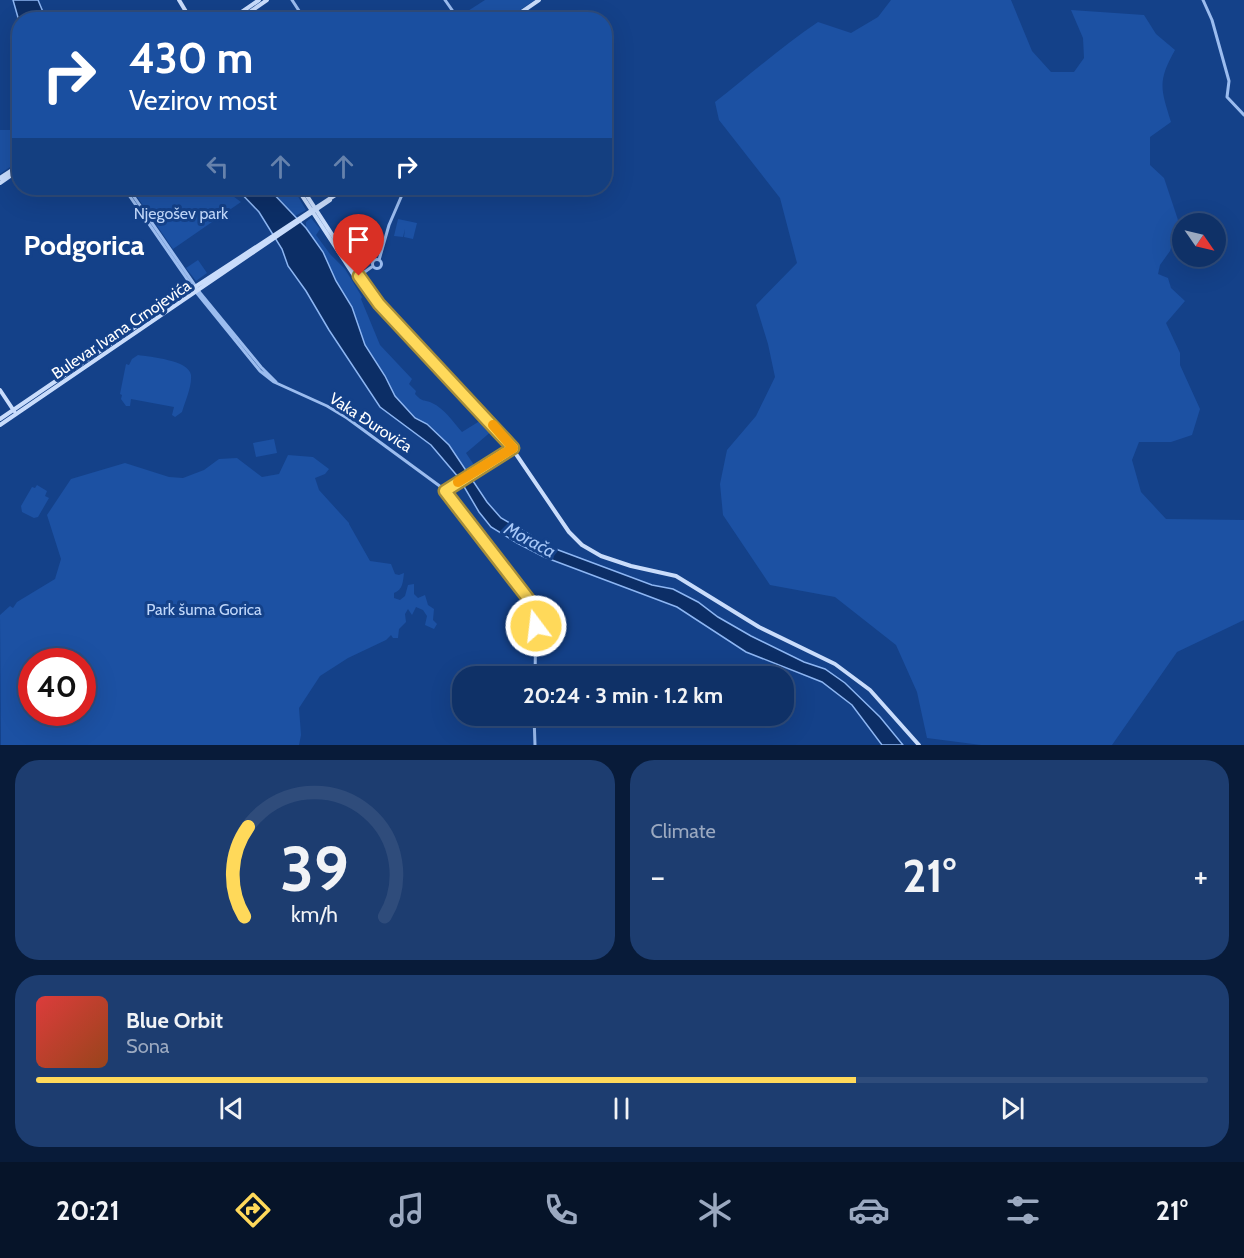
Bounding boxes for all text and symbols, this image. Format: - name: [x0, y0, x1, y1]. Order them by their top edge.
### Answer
- text: 430 m: [129, 32, 253, 84]
- icon: right: [30, 36, 108, 114]
- text: Vezirov most: [129, 84, 277, 117]
- icon: left: [201, 150, 234, 183]
- icon: ahead: [264, 150, 297, 183]
- icon: ahead: [327, 150, 360, 183]
- icon: right: [390, 150, 423, 183]
- park label: Njegošev park: [134, 204, 229, 223]
- north arrow: [1172, 213, 1226, 267]
- map controls: [1172, 213, 1226, 267]
- pin: [333, 214, 384, 276]
- icon: arrive: [342, 223, 375, 256]
- district label: Podgorica: [24, 228, 144, 262]
- street label: Bulevar Ivana Crnojevića: [48, 276, 195, 383]
- street label: Vaka Đurovića: [326, 389, 416, 456]
- water label: Morača: [500, 517, 559, 563]
- position arrow: [504, 594, 568, 658]
- park label: Park šuma Gorica: [146, 600, 262, 619]
- speed limit sign: 40: [18, 648, 96, 726]
- text: 20:24 · 3 min · 1.2 km: [523, 682, 723, 709]
- text: Climate: [651, 819, 716, 843]
- text: 39: [280, 831, 349, 907]
- text: 21°: [903, 849, 956, 903]
- text: −: [651, 856, 665, 896]
- text: +: [1193, 856, 1208, 896]
- text: km/h: [291, 901, 338, 927]
- text: Blue Orbit: [126, 1007, 223, 1034]
- text: Sona: [126, 1034, 169, 1058]
- icon: previous: [215, 1092, 248, 1125]
- icon: pause: [605, 1092, 638, 1125]
- icon: next: [996, 1092, 1029, 1125]
- icon: directions: [232, 1189, 274, 1231]
- icon: music: [386, 1189, 428, 1231]
- icon: phone: [540, 1189, 582, 1231]
- icon: climate: [694, 1189, 736, 1231]
- icon: car: [848, 1189, 890, 1231]
- icon: filters: [1002, 1189, 1044, 1231]
- text: 20:21: [56, 1194, 120, 1227]
- text: 21°: [1156, 1194, 1188, 1227]

